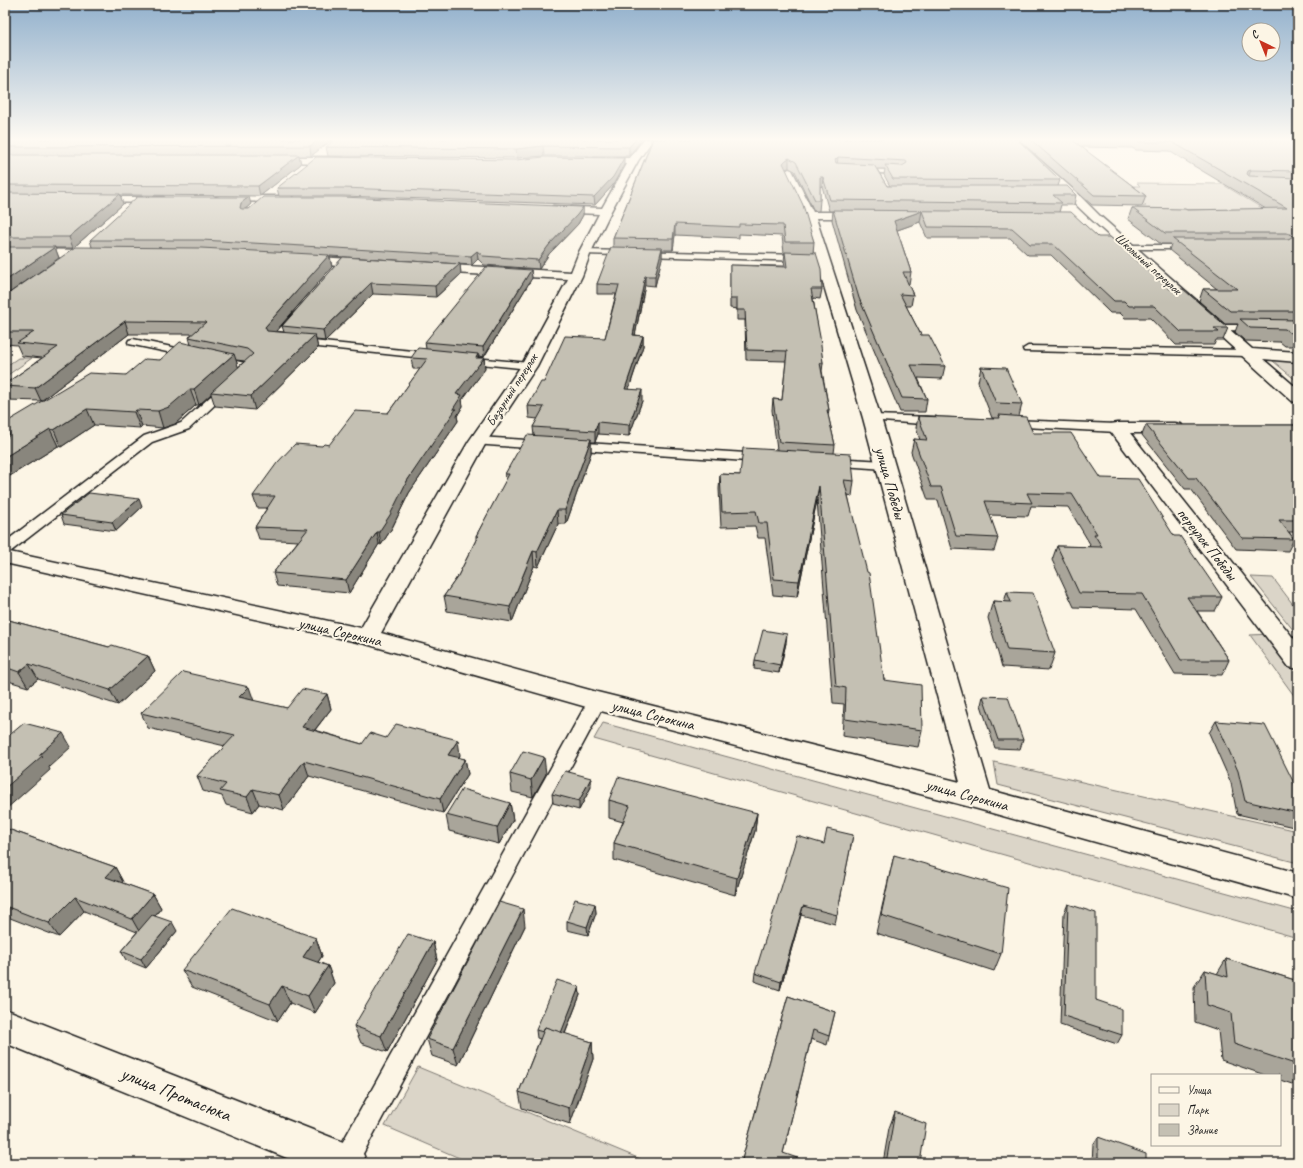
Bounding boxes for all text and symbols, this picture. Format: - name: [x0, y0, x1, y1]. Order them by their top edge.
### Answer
- north arrow: [1241, 22, 1281, 62]
- text: С: [1247, 27, 1262, 42]
- street label: Школьный переулок: [1111, 230, 1186, 299]
- street label: Базарный переулок: [483, 350, 542, 429]
- street label: улица Победы: [870, 444, 910, 523]
- street label: переулок Победы: [1172, 504, 1243, 586]
- street label: улица Сорокина: [296, 613, 384, 651]
- street label: улица Сорокина: [609, 695, 697, 735]
- street label: улица Сорокина: [923, 774, 1011, 816]
- street label: улица Протасюка: [117, 1061, 236, 1128]
- legend: [1151, 1074, 1281, 1146]
- text: Улица: [1187, 1082, 1212, 1098]
- text: Парк: [1187, 1102, 1210, 1118]
- text: Здание: [1187, 1122, 1218, 1138]

